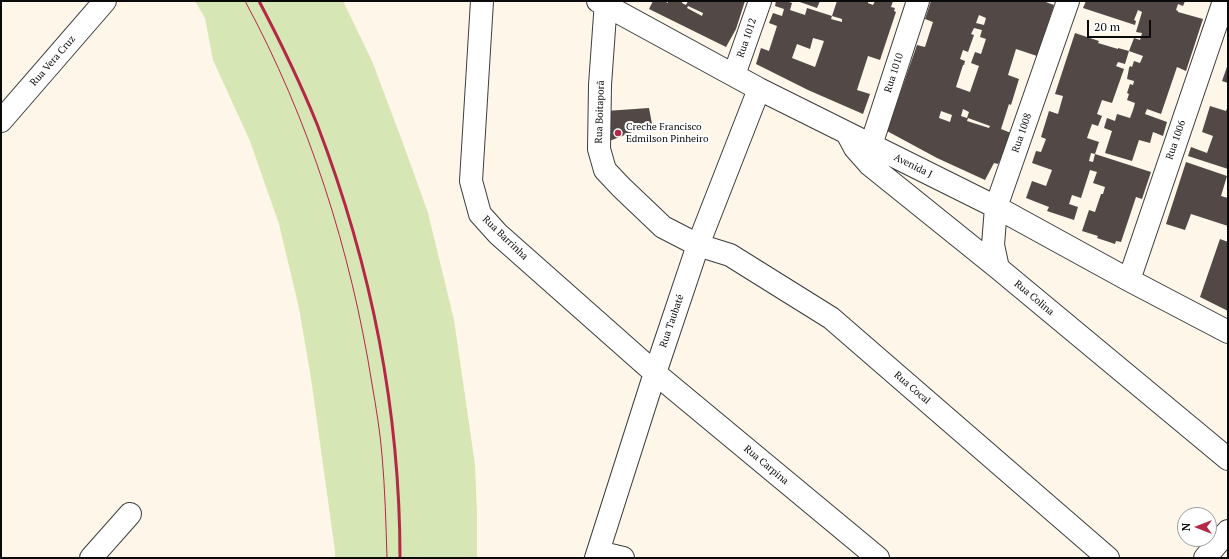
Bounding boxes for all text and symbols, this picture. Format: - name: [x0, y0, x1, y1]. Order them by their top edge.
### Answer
- scale bar: [1089, 12, 1153, 38]
- street label: Rua 1012: [735, 17, 759, 59]
- text: 20 m: [1094, 19, 1120, 34]
- street label: Rua Vera Cruz: [28, 33, 78, 89]
- street label: Rua 1010: [882, 52, 906, 94]
- street label: Rua Boitaporã: [593, 80, 607, 144]
- street label: Rua 1008: [1010, 112, 1034, 154]
- street label: Rua 1006: [1164, 119, 1188, 161]
- place label: Creche Francisco Edmilson Pinheiro: [626, 121, 708, 144]
- marker: Creche Francisco Edmilson Pinheiro: [613, 128, 623, 138]
- street label: Avenida J: [892, 152, 934, 180]
- street label: Rua Barrinha: [480, 213, 530, 263]
- street label: Rua Colina: [1012, 278, 1056, 318]
- street label: Rua Taubaté: [657, 293, 687, 349]
- street label: Rua Cocal: [891, 369, 933, 407]
- street label: Rua Carpina: [741, 443, 791, 487]
- north arrow: [1177, 507, 1217, 547]
- text: N: [1179, 523, 1193, 531]

